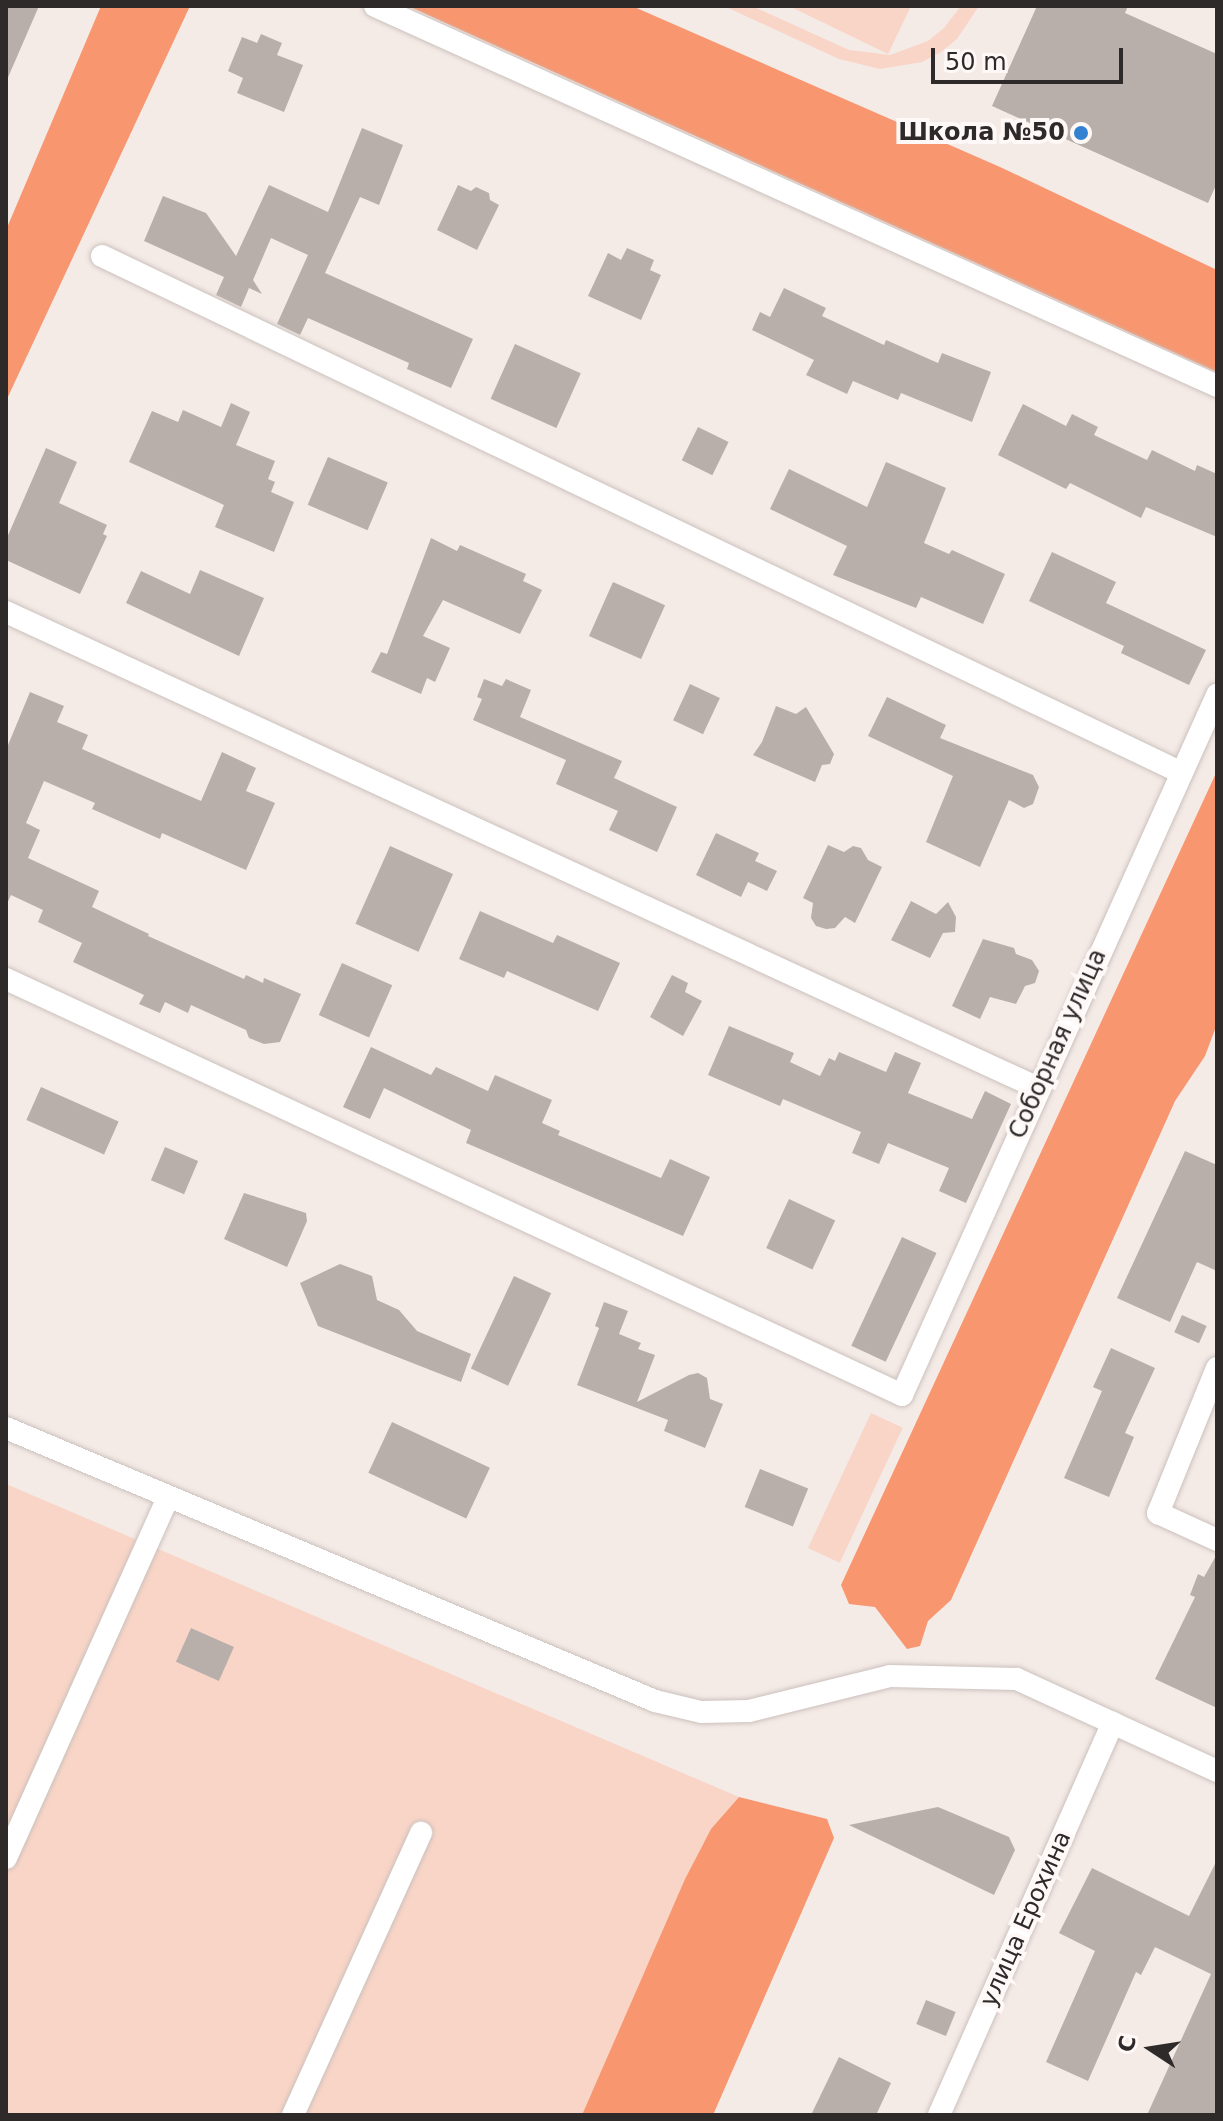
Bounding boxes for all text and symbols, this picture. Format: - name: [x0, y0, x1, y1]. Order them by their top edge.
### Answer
- scale bar: [935, 32, 1127, 82]
- text: 50 m: [945, 48, 1007, 76]
- place label: Школа №50: [898, 119, 1065, 147]
- marker: Школа №50: [1072, 124, 1090, 142]
- street label: Соборная улица: [1003, 945, 1113, 1143]
- street label: улица Ерохина: [974, 1827, 1078, 2011]
- north arrow: [1111, 2009, 1191, 2089]
- text: С: [1113, 2033, 1141, 2054]

